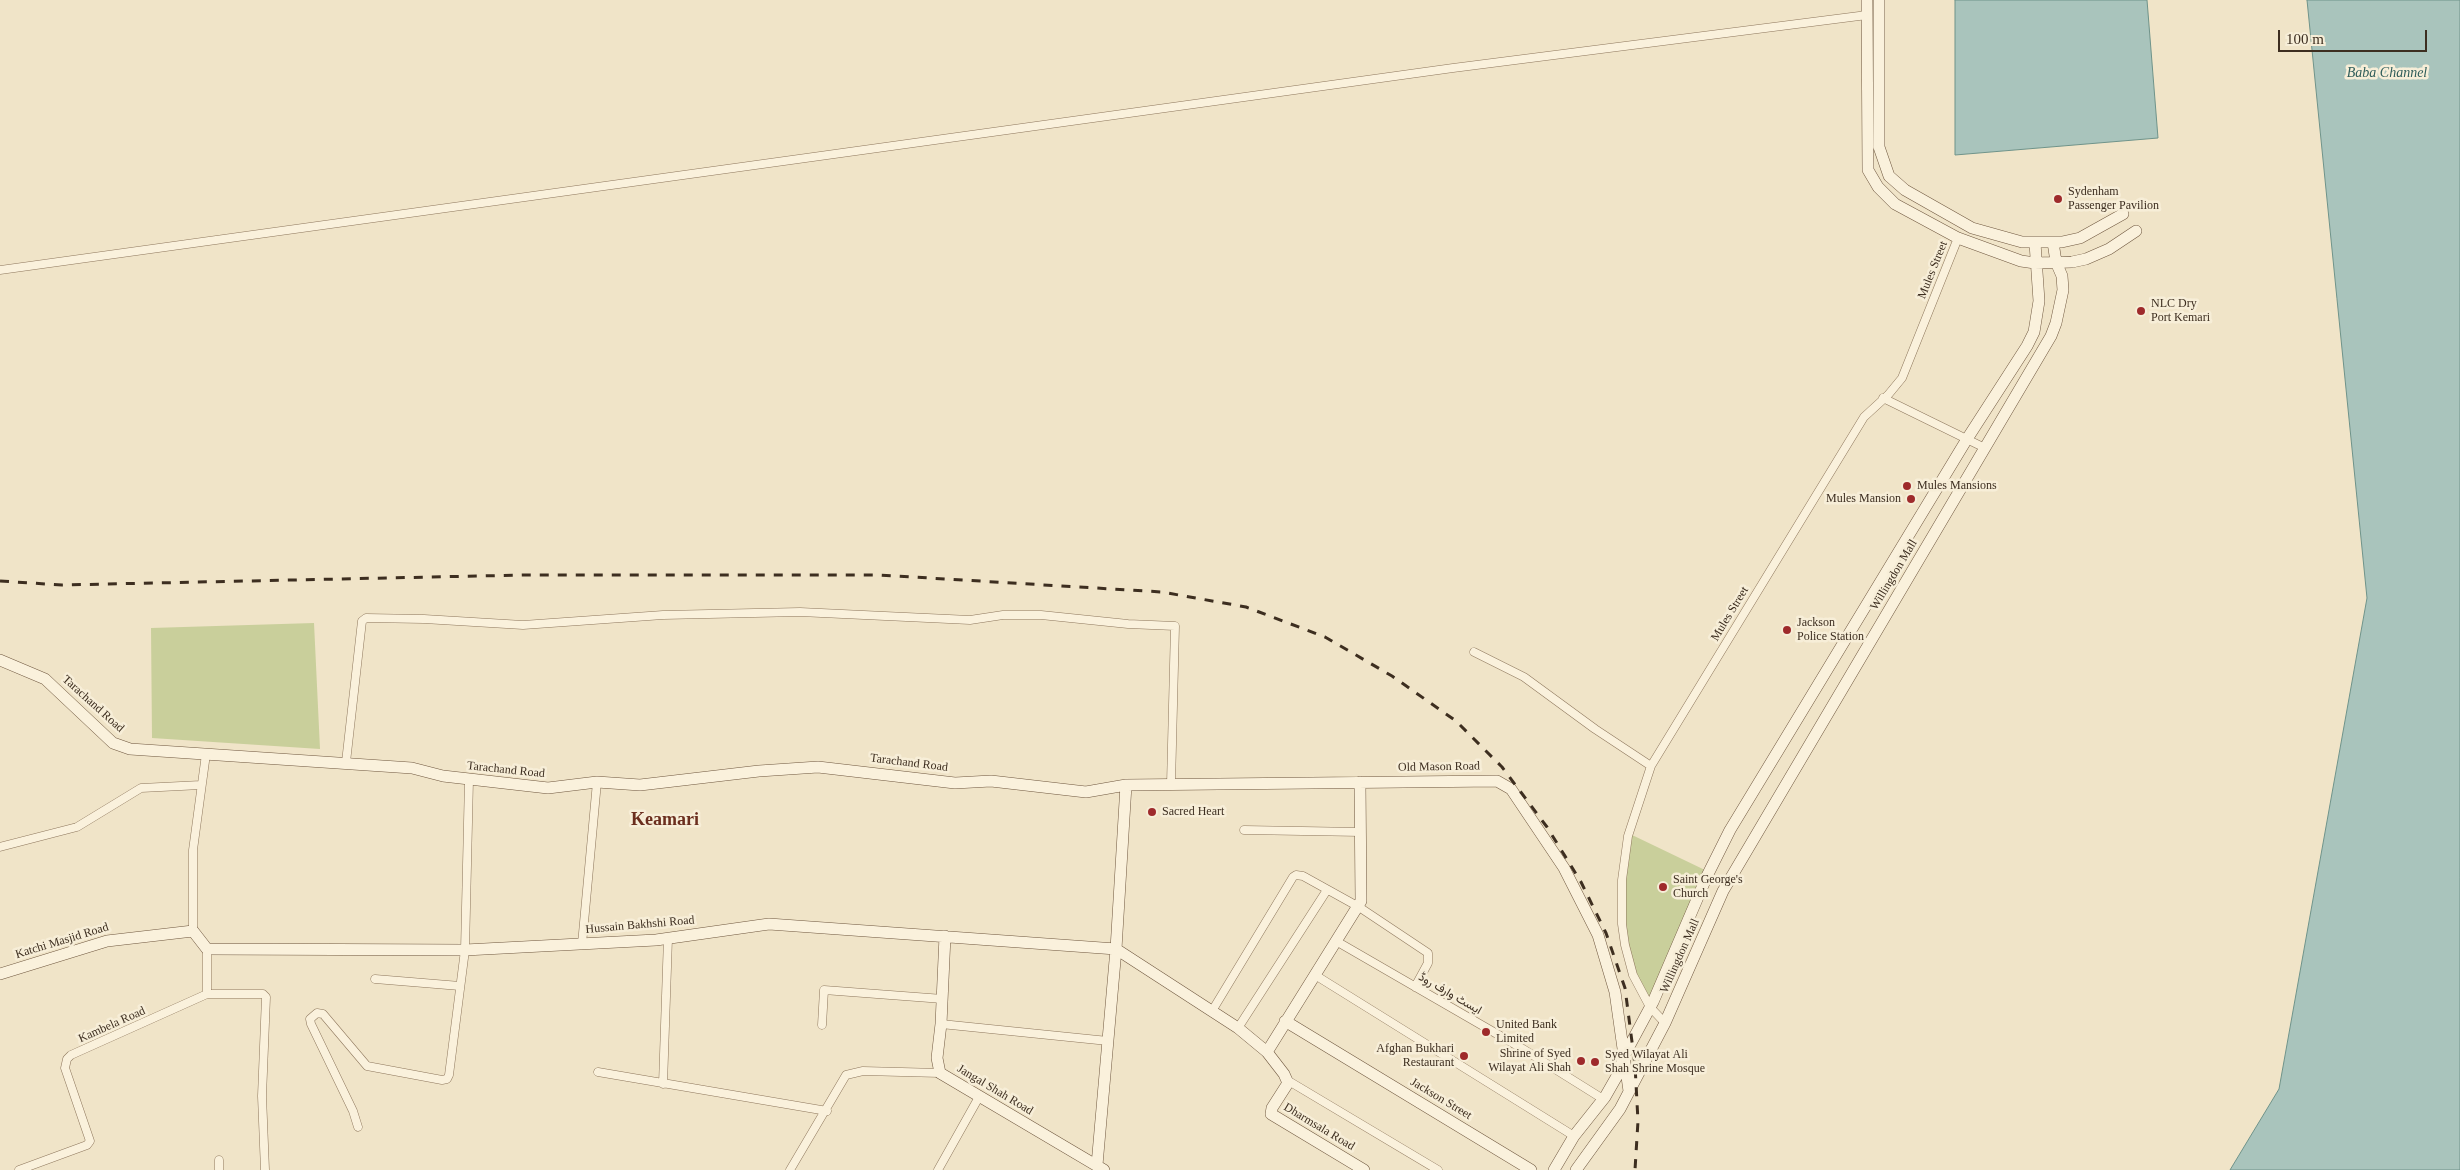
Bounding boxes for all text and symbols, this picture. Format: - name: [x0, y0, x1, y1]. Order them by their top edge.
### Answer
- scale bar: [2280, 20, 2429, 52]
- text: 100 m: [2286, 31, 2324, 47]
- water label: Baba Channel: [2347, 65, 2427, 81]
- place label: Sydenham Passenger Pavilion: [2068, 185, 2159, 213]
- marker: Sydenham Passenger Pavilion: [2052, 193, 2064, 205]
- street label: Mules Street: [1915, 239, 1951, 301]
- place label: NLC Dry Port Kemari: [2151, 297, 2210, 325]
- marker: NLC Dry Port Kemari: [2135, 305, 2147, 317]
- place label: Mules Mansions: [1917, 479, 1997, 493]
- marker: Mules Mansions: [1901, 480, 1913, 492]
- place label: Mules Mansion: [1826, 492, 1901, 506]
- marker: Mules Mansion: [1905, 493, 1917, 505]
- street label: Willingdon Mall: [1867, 537, 1921, 613]
- street label: Mules Street: [1708, 584, 1752, 644]
- place label: Jackson Police Station: [1797, 616, 1864, 644]
- marker: Jackson Police Station: [1781, 624, 1793, 636]
- street label: Tarachand Road: [59, 673, 127, 735]
- street label: Tarachand Road: [869, 751, 949, 775]
- street label: Tarachand Road: [466, 759, 546, 781]
- street label: Old Mason Road: [1398, 759, 1480, 775]
- place label: Sacred Heart: [1162, 805, 1224, 819]
- marker: Sacred Heart: [1146, 806, 1158, 818]
- district label: Keamari: [631, 809, 699, 831]
- place label: Saint George's Church: [1673, 873, 1743, 901]
- marker: Saint George's Church: [1657, 881, 1669, 893]
- street label: Hussain Bakhshi Road: [585, 913, 695, 937]
- street label: Willingdon Mall: [1657, 917, 1703, 995]
- street label: Katchi Masjid Road: [14, 920, 110, 962]
- street label: ایسٹ وارف روڈ: [1416, 970, 1484, 1018]
- street label: Kambela Road: [76, 1004, 148, 1046]
- place label: United Bank Limited: [1496, 1018, 1557, 1046]
- marker: United Bank Limited: [1480, 1026, 1492, 1038]
- place label: Afghan Bukhari Restaurant: [1376, 1042, 1454, 1070]
- place label: Shrine of Syed Wilayat Ali Shah: [1488, 1047, 1571, 1075]
- place label: Syed Wilayat Ali Shah Shrine Mosque: [1605, 1048, 1705, 1076]
- marker: Afghan Bukhari Restaurant: [1458, 1050, 1470, 1062]
- marker: Shrine of Syed Wilayat Ali Shah: [1575, 1055, 1587, 1067]
- marker: Syed Wilayat Ali Shah Shrine Mosque: [1589, 1056, 1601, 1068]
- street label: Jangal Shah Road: [954, 1062, 1036, 1118]
- street label: Jackson Street: [1408, 1075, 1474, 1123]
- street label: Dharmsala Road: [1281, 1100, 1357, 1154]

